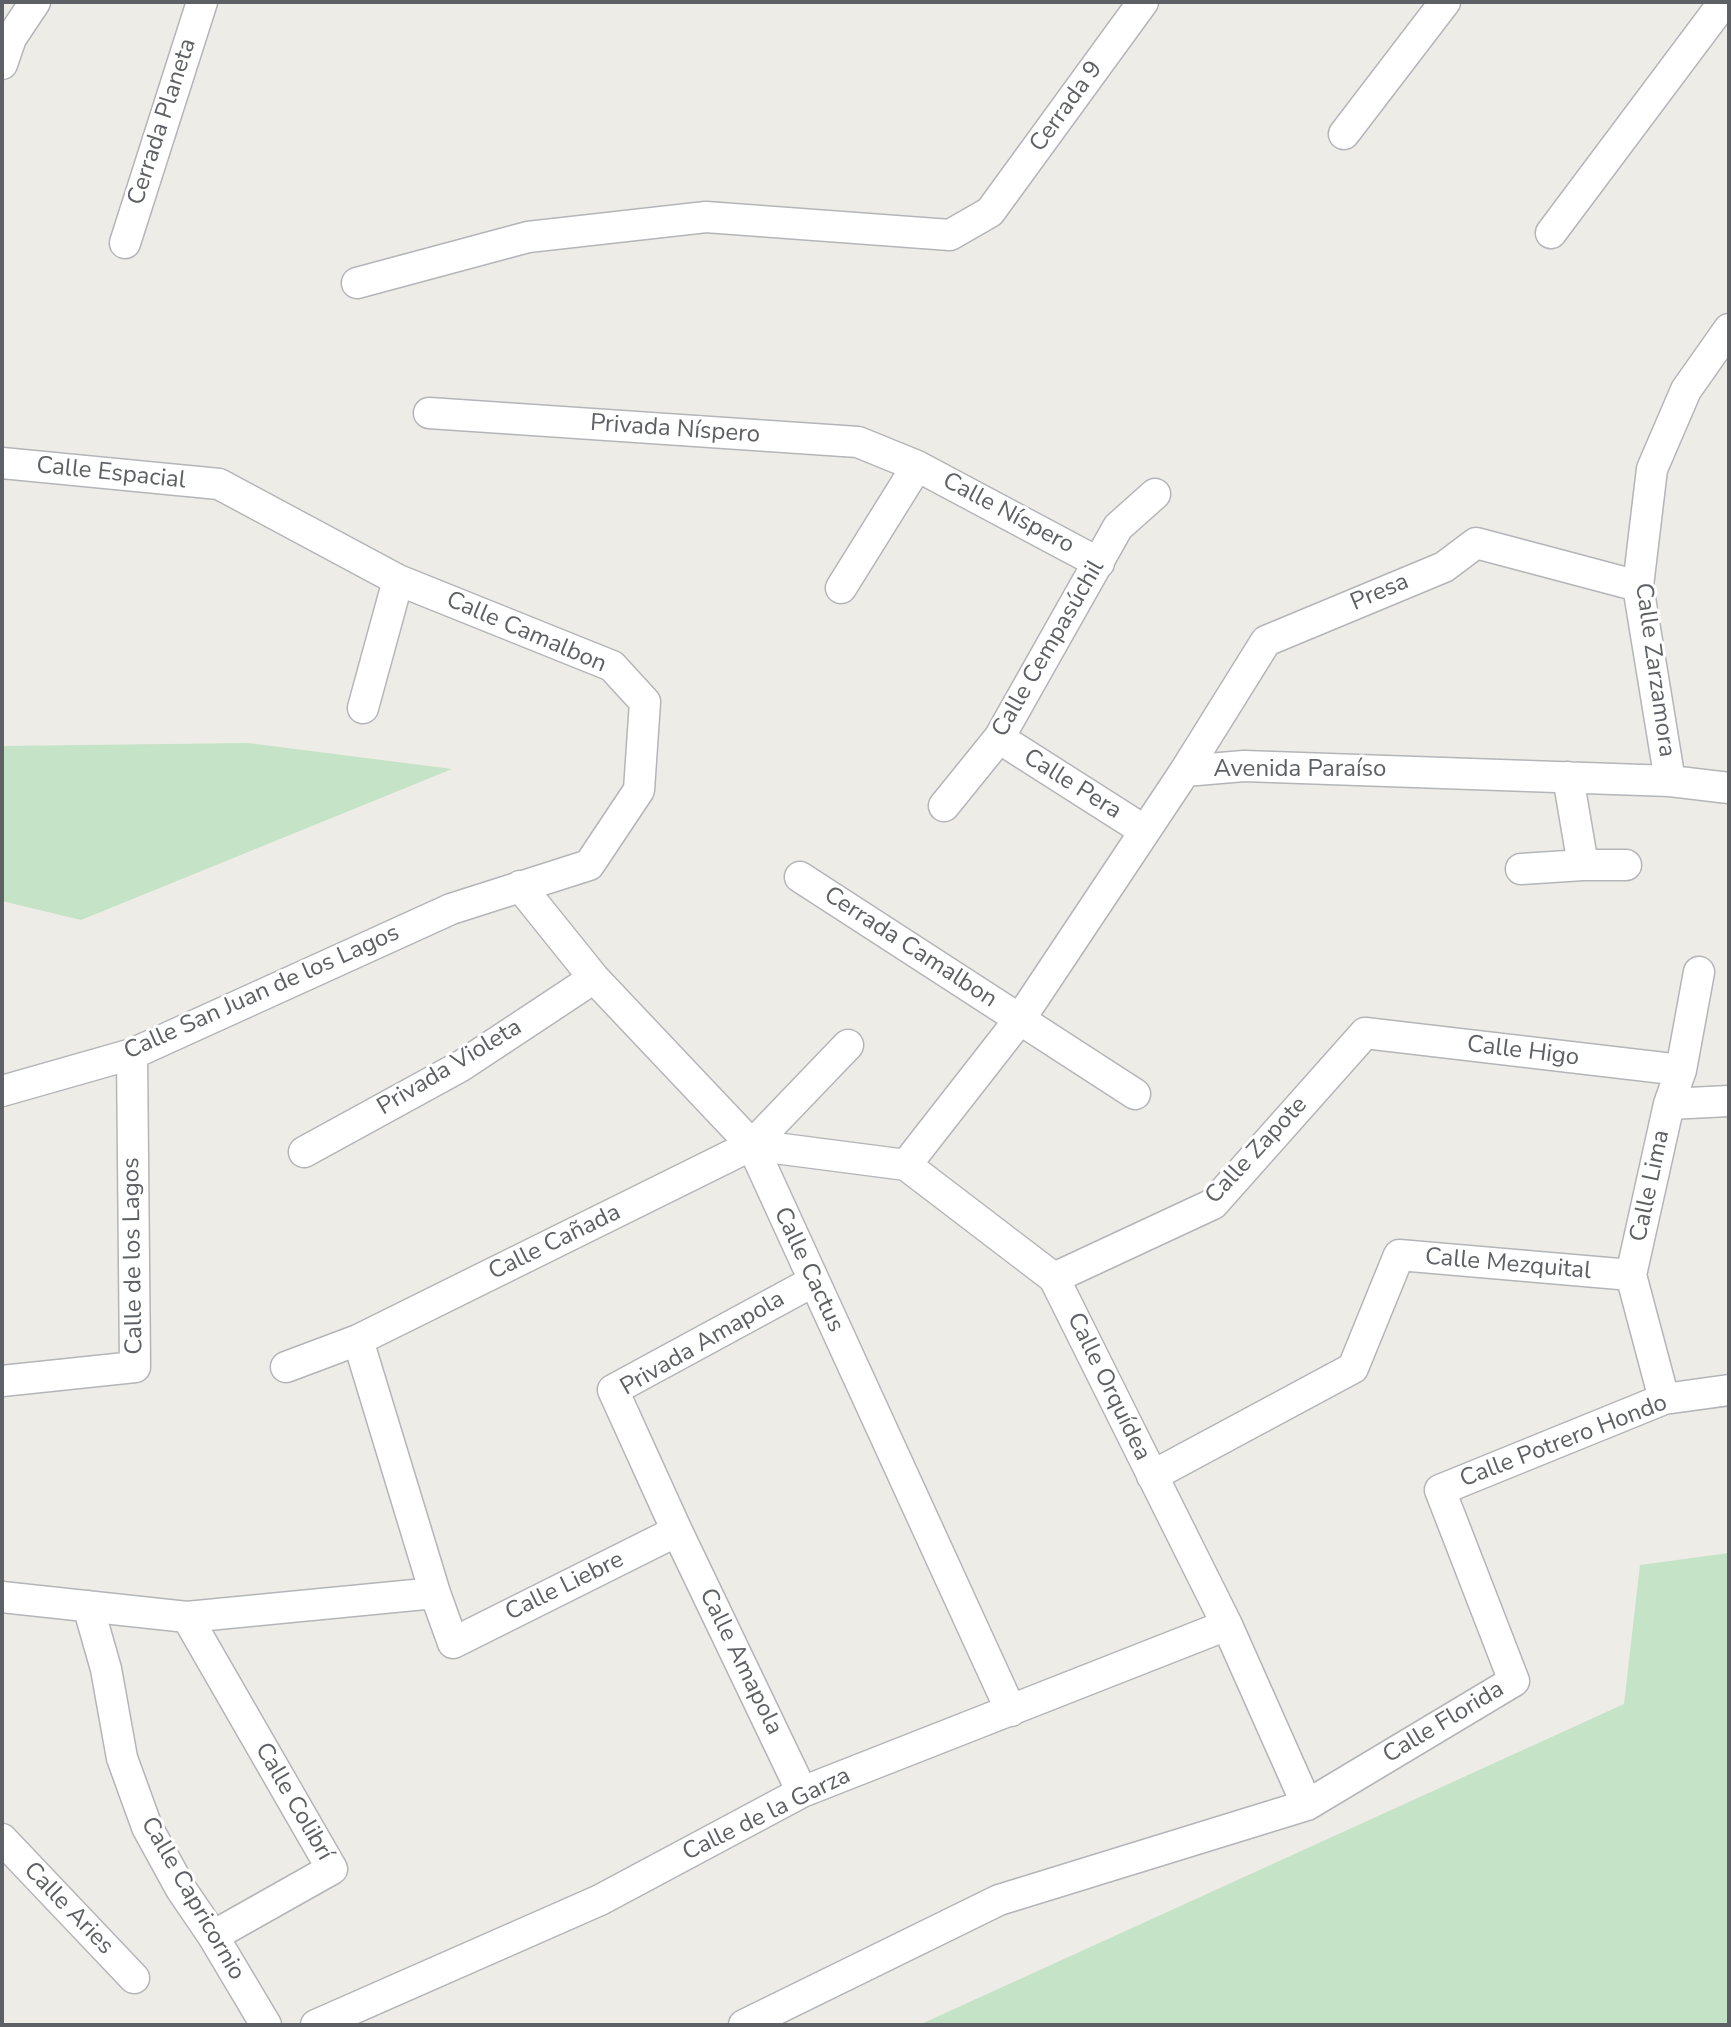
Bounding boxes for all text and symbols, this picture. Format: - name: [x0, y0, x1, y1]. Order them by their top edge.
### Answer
- street label: Cerrada Planeta: [123, 35, 203, 209]
- street label: Cerrada 9: [1024, 56, 1110, 158]
- street label: Privada Níspero: [589, 410, 761, 450]
- street label: Calle Espacial: [35, 452, 187, 496]
- street label: Calle Níspero: [937, 467, 1079, 561]
- street label: Calle Cempasúchil: [987, 556, 1111, 742]
- street label: Presa: [1347, 568, 1413, 618]
- street label: Calle Zarzamora: [1628, 581, 1680, 759]
- street label: Calle Camalbon: [442, 586, 610, 680]
- street label: Calle Pera: [1018, 744, 1126, 826]
- street label: Avenida Paraíso: [1214, 756, 1386, 784]
- street label: Cerrada Camalbon: [818, 881, 1002, 1015]
- street label: Calle San Juan de los Lagos: [120, 919, 404, 1067]
- street label: Privada Violeta: [373, 1014, 527, 1122]
- street label: Calle Higo: [1465, 1031, 1581, 1073]
- street label: Calle Zapote: [1200, 1091, 1314, 1211]
- street label: Calle Lima: [1625, 1128, 1677, 1244]
- street label: Calle de los Lagos: [118, 1157, 150, 1355]
- street label: Calle Cañada: [484, 1199, 626, 1287]
- street label: Calle Cactus: [767, 1203, 849, 1337]
- street label: Calle Mezquital: [1424, 1243, 1592, 1287]
- street label: Privada Amapola: [616, 1285, 790, 1403]
- street label: Calle Orquídea: [1060, 1308, 1156, 1466]
- street label: Calle Potrero Hondo: [1456, 1389, 1672, 1495]
- street label: Calle Liebre: [501, 1546, 629, 1628]
- street label: Calle Amapola: [692, 1584, 788, 1740]
- street label: Calle Florida: [1378, 1676, 1510, 1770]
- street label: Calle Colibrí: [248, 1738, 338, 1866]
- street label: Calle de la Garza: [678, 1762, 856, 1868]
- street label: Calle Capricornio: [134, 1812, 250, 1986]
- street label: Calle Aries: [17, 1857, 119, 1961]

